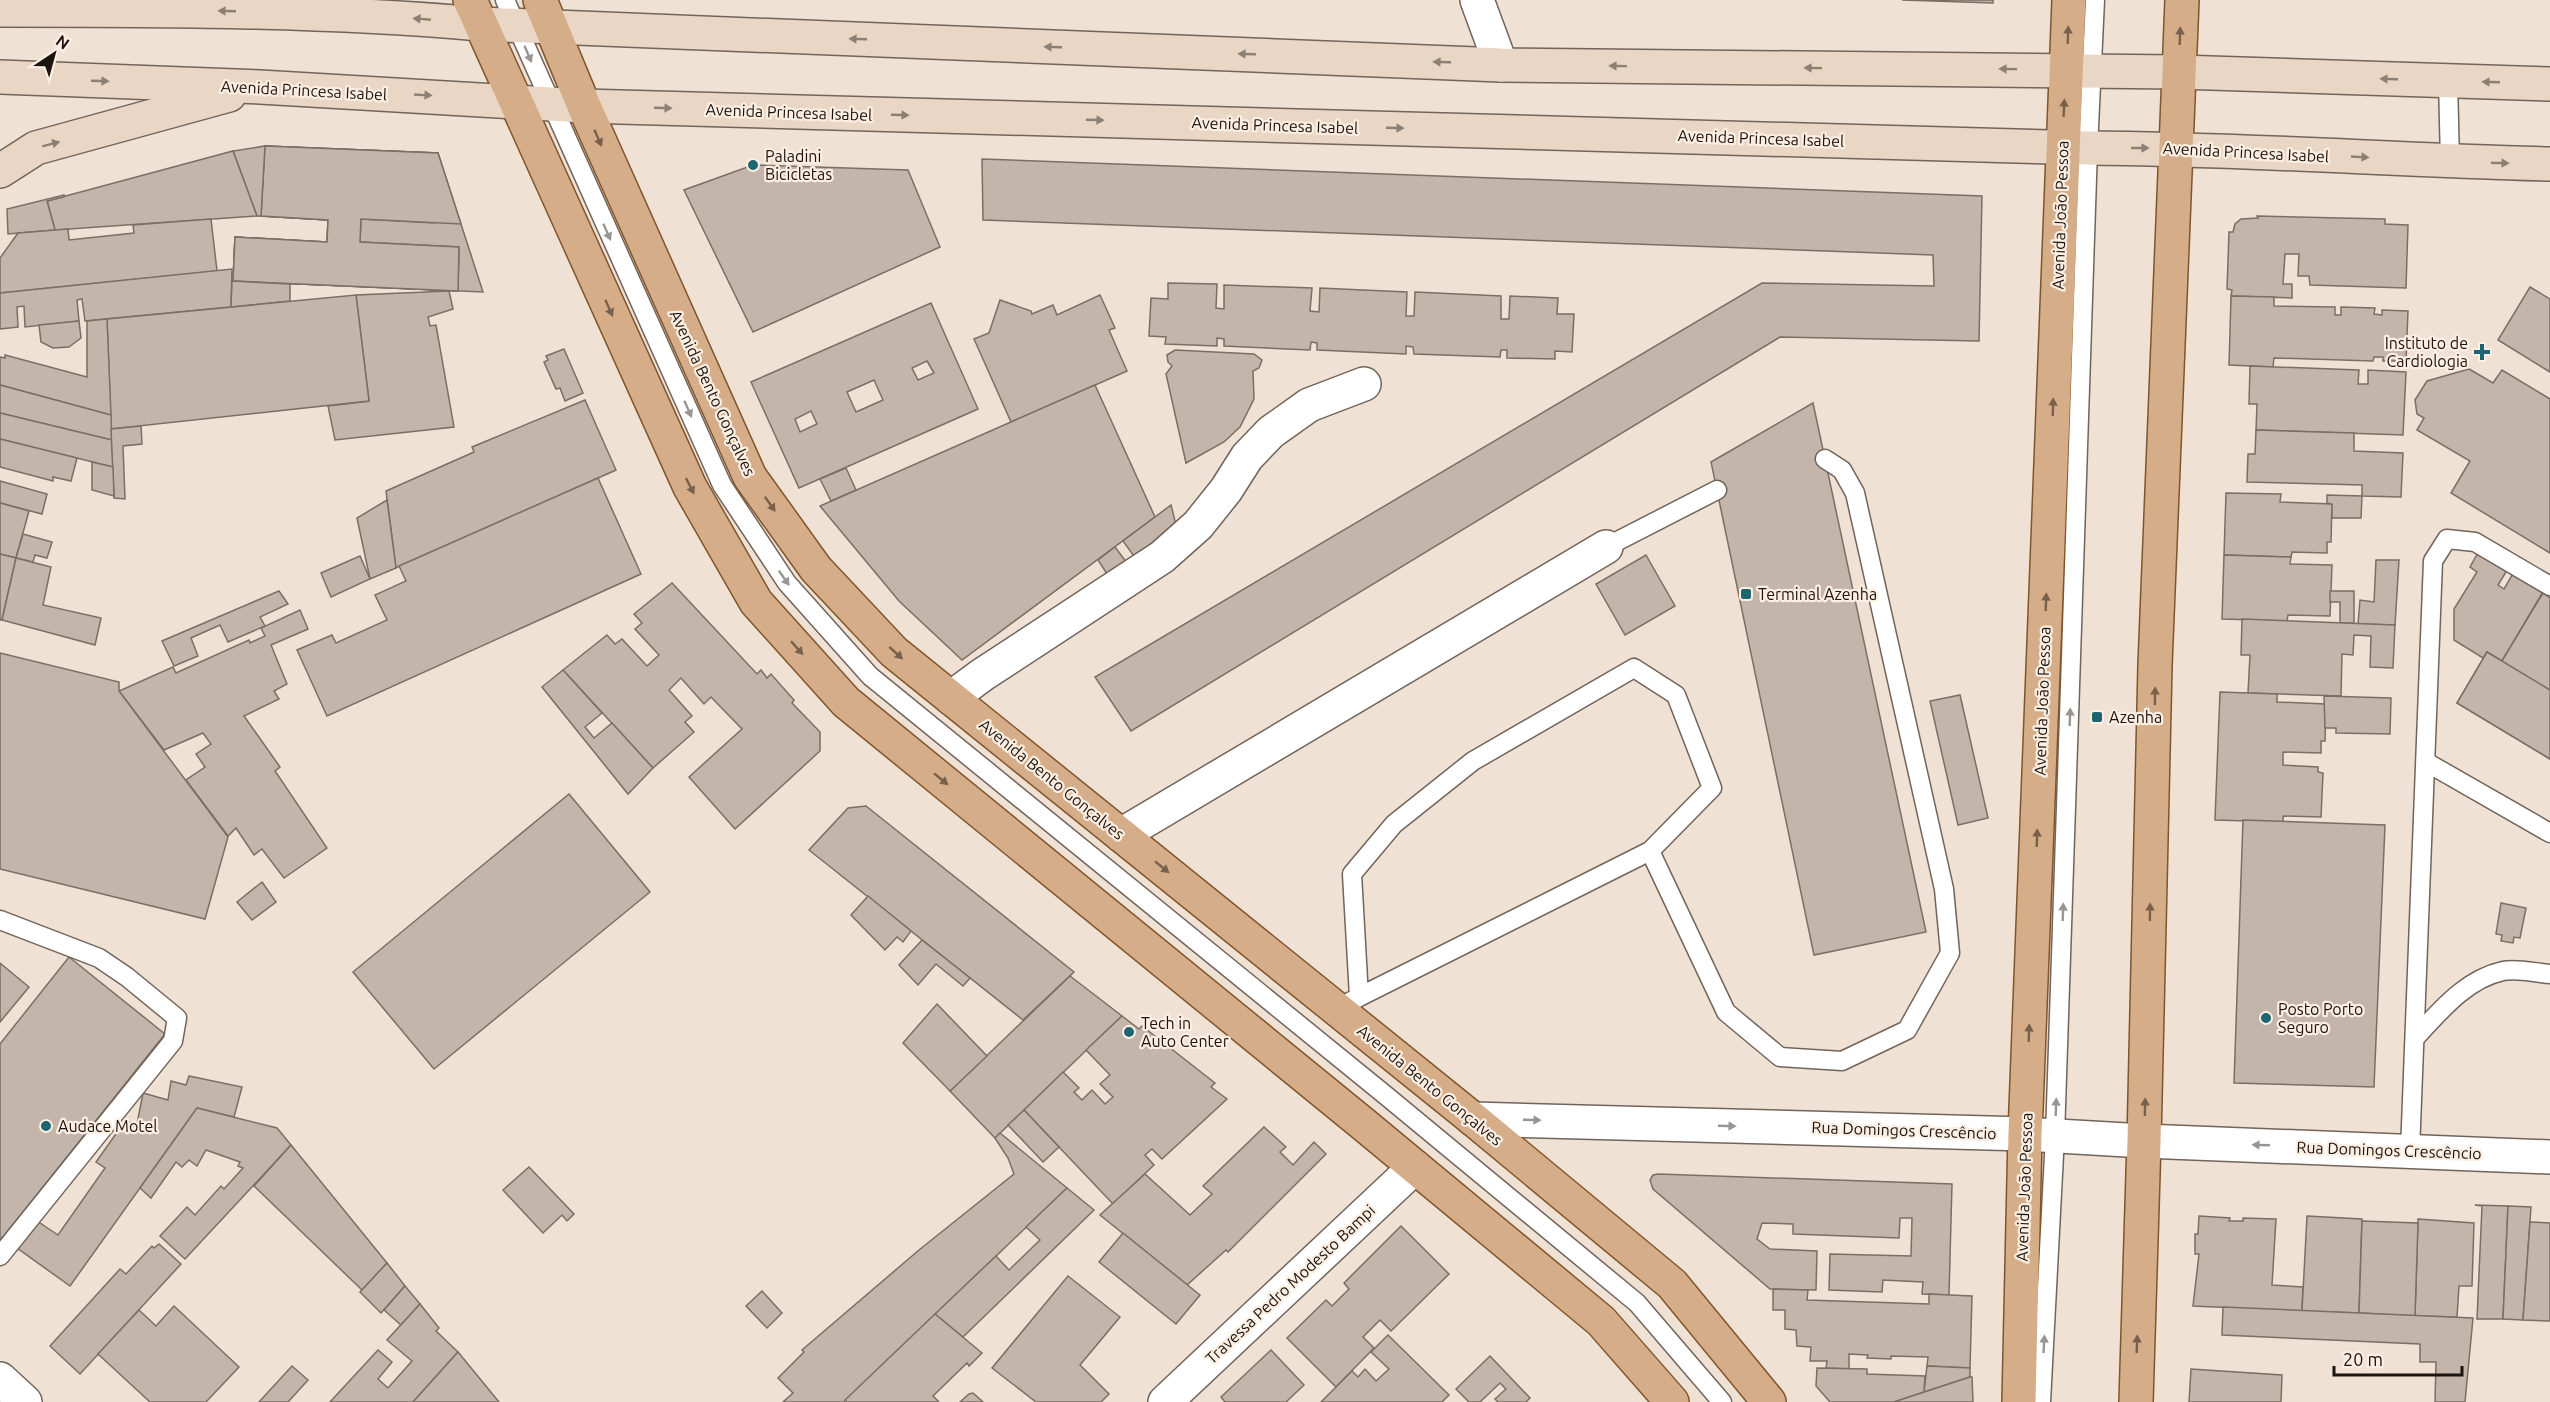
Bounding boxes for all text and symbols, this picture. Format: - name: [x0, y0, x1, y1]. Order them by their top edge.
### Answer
- one-way arrow: [218, 6, 237, 16]
- one-way arrow: [413, 14, 432, 24]
- north arrow: [24, 24, 84, 84]
- one-way arrow: [2063, 25, 2072, 44]
- one-way arrow: [2176, 26, 2185, 45]
- text: N: [53, 31, 73, 53]
- one-way arrow: [848, 34, 867, 43]
- one-way arrow: [1043, 42, 1062, 51]
- one-way arrow: [523, 45, 533, 63]
- one-way arrow: [1238, 50, 1257, 59]
- one-way arrow: [1433, 58, 1452, 67]
- one-way arrow: [1609, 61, 1628, 71]
- one-way arrow: [1804, 63, 1823, 73]
- one-way arrow: [1999, 65, 2018, 74]
- one-way arrow: [2380, 74, 2399, 83]
- one-way arrow: [91, 76, 110, 86]
- street label: Avenida Princesa Isabel: [220, 77, 388, 103]
- one-way arrow: [2481, 77, 2500, 87]
- one-way arrow: [414, 91, 433, 100]
- one-way arrow: [2060, 99, 2069, 118]
- street label: Avenida Princesa Isabel: [706, 100, 872, 124]
- one-way arrow: [654, 103, 673, 113]
- one-way arrow: [891, 110, 910, 119]
- street label: Avenida Princesa Isabel: [1192, 113, 1358, 137]
- one-way arrow: [1086, 115, 1105, 125]
- one-way arrow: [1386, 124, 1405, 133]
- street label: Avenida Princesa Isabel: [1678, 126, 1844, 150]
- one-way arrow: [594, 130, 603, 147]
- one-way arrow: [43, 139, 61, 148]
- street label: Avenida Princesa Isabel: [2162, 139, 2330, 165]
- street label: Avenida João Pessoa: [2048, 140, 2072, 290]
- one-way arrow: [2130, 143, 2149, 153]
- place label: Paladini Bicicletas: [765, 147, 832, 183]
- one-way arrow: [2350, 153, 2369, 162]
- marker: Paladini Bicicletas: [746, 158, 760, 172]
- one-way arrow: [2490, 158, 2509, 168]
- one-way arrow: [603, 223, 612, 240]
- one-way arrow: [605, 300, 614, 317]
- street label: Avenida Bento Gonçalves: [667, 307, 759, 479]
- place label: Instituto de Cardiologia: [2385, 334, 2468, 370]
- marker: Instituto de Cardiologia: [2473, 343, 2491, 361]
- one-way arrow: [2048, 397, 2057, 416]
- one-way arrow: [683, 401, 692, 418]
- one-way arrow: [686, 477, 695, 494]
- one-way arrow: [764, 496, 776, 512]
- one-way arrow: [778, 570, 790, 586]
- place label: Terminal Azenha: [1758, 585, 1877, 603]
- marker: Terminal Azenha: [1739, 587, 1753, 601]
- one-way arrow: [2041, 592, 2050, 611]
- street label: Avenida João Pessoa: [2030, 626, 2054, 776]
- one-way arrow: [790, 640, 803, 655]
- one-way arrow: [888, 646, 903, 660]
- one-way arrow: [2150, 686, 2159, 705]
- one-way arrow: [2065, 708, 2074, 727]
- place label: Azenha: [2109, 708, 2162, 726]
- marker: Azenha: [2090, 710, 2104, 724]
- street label: Avenida Bento Gonçalves: [976, 715, 1128, 843]
- one-way arrow: [933, 772, 948, 785]
- one-way arrow: [2032, 829, 2041, 848]
- one-way arrow: [1154, 861, 1170, 874]
- one-way arrow: [2058, 902, 2067, 921]
- one-way arrow: [2145, 902, 2154, 921]
- place label: Posto Porto Seguro: [2278, 1000, 2363, 1036]
- marker: Posto Porto Seguro: [2259, 1011, 2273, 1025]
- place label: Tech in Auto Center: [1141, 1014, 1229, 1050]
- street label: Avenida Bento Gonçalves: [1354, 1021, 1506, 1149]
- one-way arrow: [2024, 1024, 2034, 1043]
- marker: Tech in Auto Center: [1122, 1025, 1136, 1039]
- one-way arrow: [2051, 1097, 2060, 1116]
- one-way arrow: [2140, 1097, 2150, 1116]
- street label: Avenida João Pessoa: [2012, 1112, 2036, 1262]
- one-way arrow: [1522, 1115, 1541, 1125]
- place label: Audace Motel: [58, 1117, 158, 1135]
- street label: Rua Domingos Crescêncio: [1811, 1118, 1997, 1142]
- marker: Audace Motel: [39, 1119, 53, 1133]
- one-way arrow: [1717, 1121, 1736, 1130]
- street label: Rua Domingos Crescêncio: [2296, 1138, 2482, 1162]
- one-way arrow: [2251, 1140, 2270, 1150]
- street label: Travessa Pedro Modesto Bampi: [1202, 1201, 1378, 1367]
- one-way arrow: [2039, 1334, 2048, 1353]
- one-way arrow: [2133, 1334, 2142, 1353]
- scale bar: [2334, 1339, 2462, 1377]
- text: 20 m: [2343, 1349, 2383, 1369]

